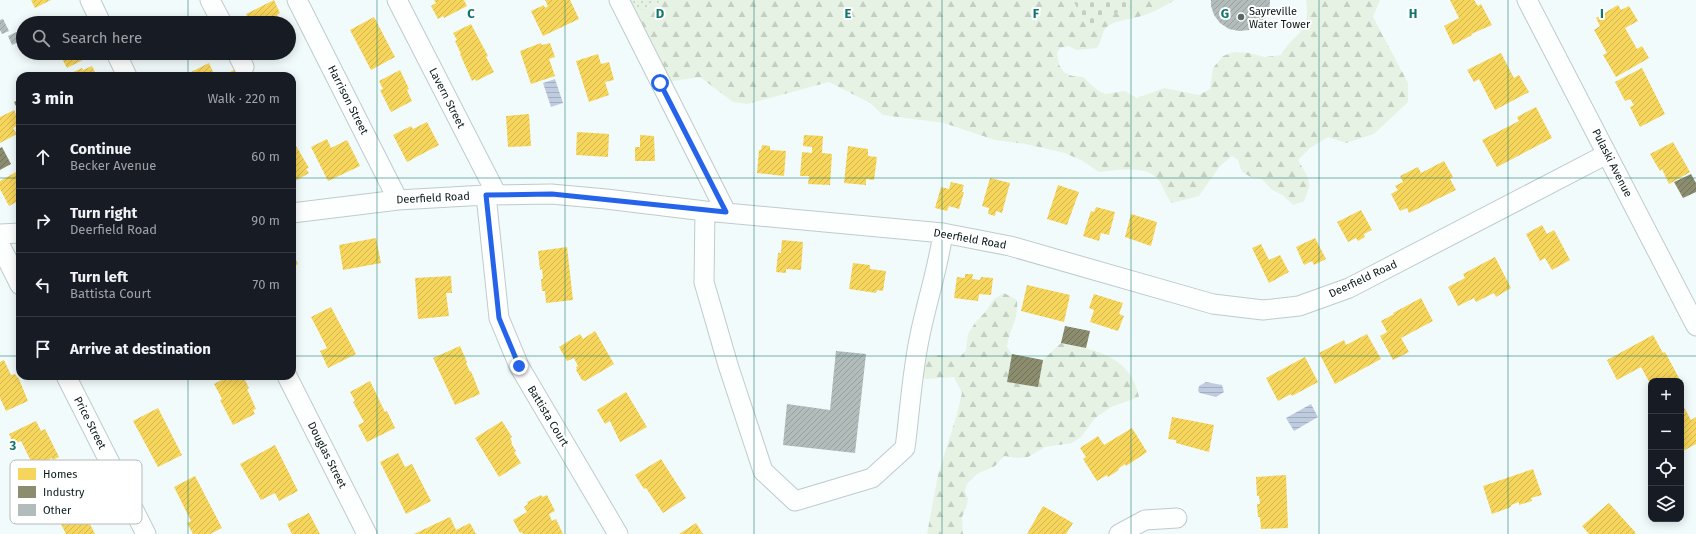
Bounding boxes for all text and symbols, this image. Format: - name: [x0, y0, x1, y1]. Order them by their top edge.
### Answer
- place label: Sayreville Water Tower: [1249, 5, 1311, 31]
- text: C: [467, 6, 475, 21]
- text: D: [656, 6, 665, 21]
- text: E: [845, 6, 852, 21]
- text: F: [1033, 6, 1040, 21]
- text: G: [1221, 6, 1229, 21]
- text: H: [1409, 6, 1417, 21]
- text: I: [1600, 6, 1604, 21]
- marker: Sayreville Water Tower: [1236, 12, 1246, 22]
- search box: [16, 16, 296, 60]
- icon: search: [30, 27, 52, 49]
- text: Search here: [62, 29, 142, 47]
- street label: Harrison Street: [325, 63, 371, 137]
- street label: Lavern Street: [426, 66, 468, 130]
- route start: [651, 74, 669, 92]
- text: 3 min: [32, 88, 74, 109]
- text: Walk · 220 m: [208, 91, 280, 106]
- street label: Pulaski Avenue: [1589, 127, 1635, 199]
- text: Continue: [70, 140, 131, 158]
- icon: ahead: [32, 146, 54, 168]
- text: 60 m: [251, 149, 280, 164]
- text: Becker Avenue: [70, 158, 156, 173]
- street label: Deerfield Road: [396, 190, 470, 206]
- text: Turn right: [70, 204, 137, 222]
- icon: right: [32, 210, 54, 232]
- text: 90 m: [251, 213, 280, 228]
- text: Deerfield Road: [70, 222, 157, 237]
- street label: Deerfield Road: [933, 226, 1007, 252]
- street label: Deerfield Road: [1327, 258, 1399, 300]
- text: Turn left: [70, 268, 128, 286]
- icon: left: [32, 274, 54, 296]
- text: 70 m: [253, 277, 280, 292]
- text: Battista Court: [70, 286, 151, 301]
- icon: arrive: [32, 338, 54, 360]
- text: Arrive at destination: [70, 340, 211, 358]
- route end: [510, 357, 528, 375]
- map controls: [1648, 378, 1684, 522]
- button: +: [1648, 378, 1684, 414]
- street label: Battista Court: [525, 383, 571, 449]
- street label: Price Street: [71, 395, 109, 452]
- button: −: [1648, 414, 1684, 450]
- street label: Douglas Street: [305, 420, 349, 490]
- text: 3: [9, 438, 17, 453]
- button: locate: [1648, 450, 1684, 486]
- legend: [10, 460, 142, 524]
- text: Homes: [43, 468, 77, 481]
- text: Industry: [43, 486, 85, 499]
- button: layers: [1648, 486, 1684, 522]
- text: Other: [43, 504, 72, 517]

